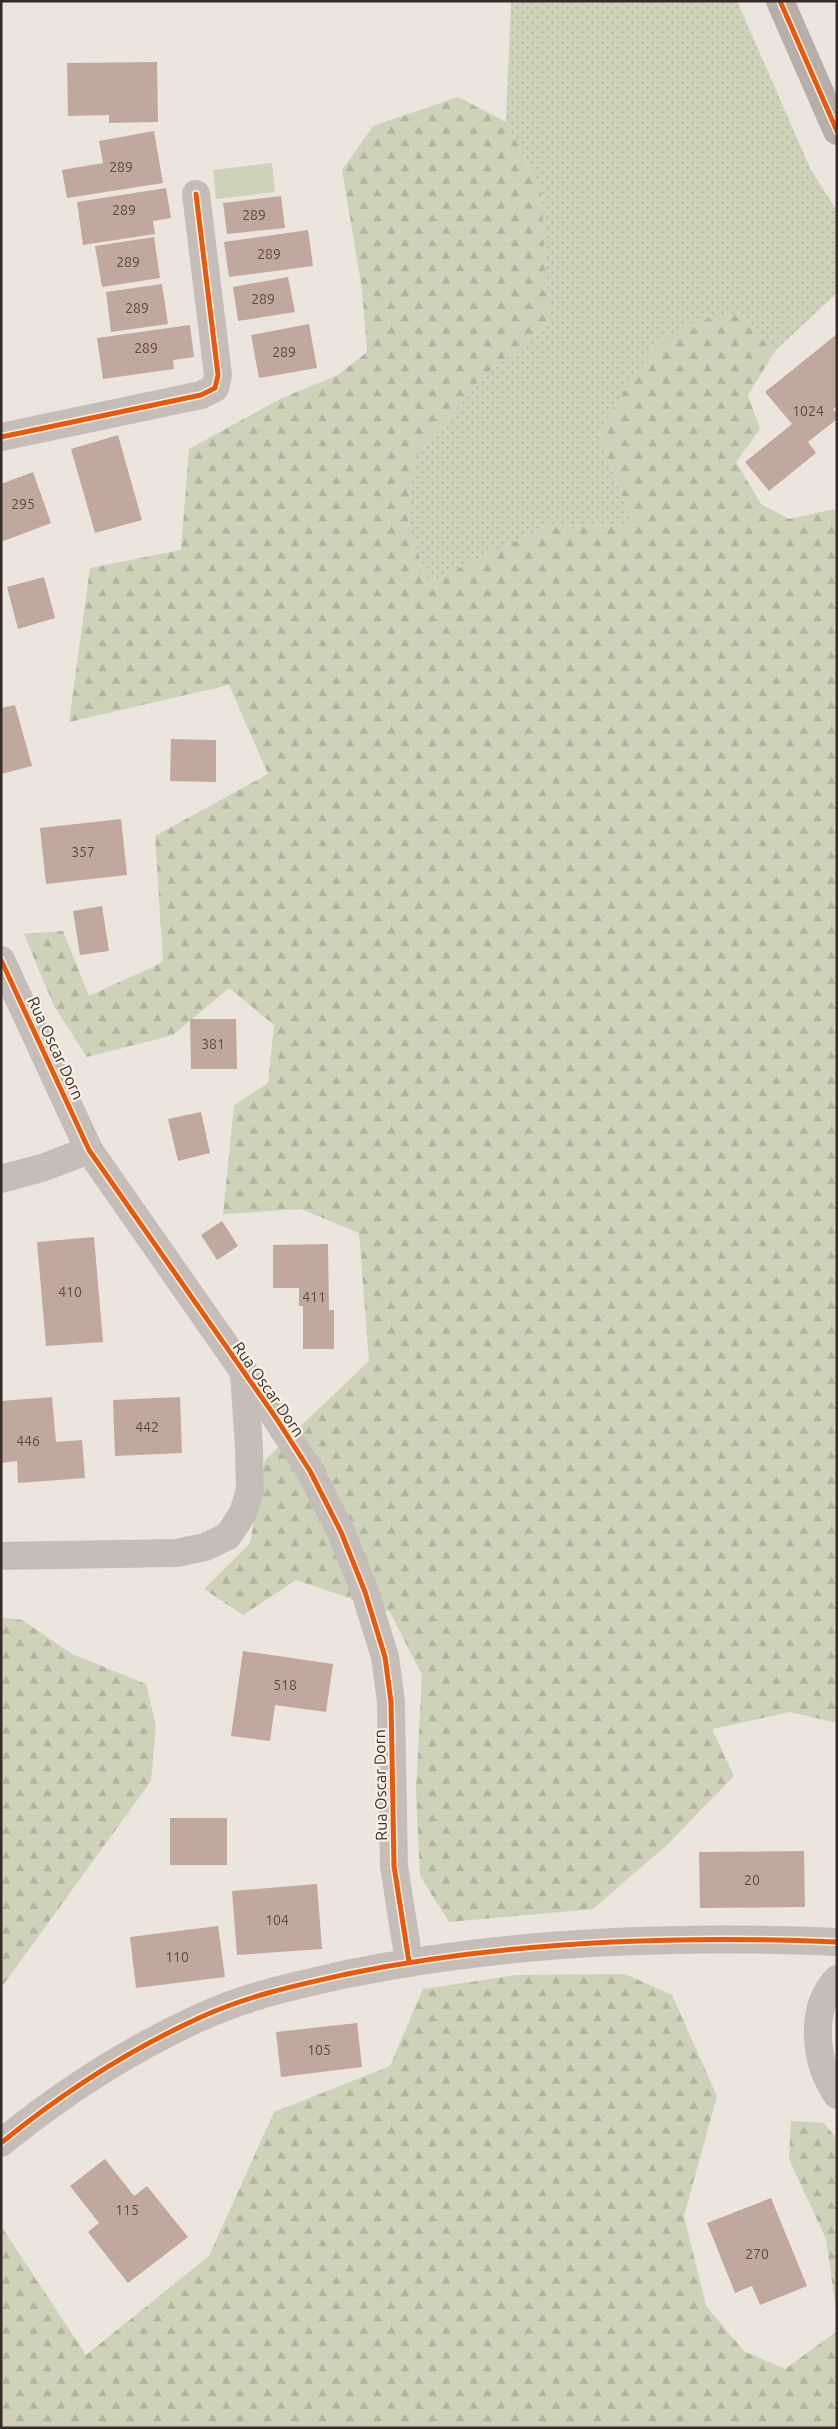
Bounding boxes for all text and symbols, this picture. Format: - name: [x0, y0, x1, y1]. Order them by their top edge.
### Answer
- house number: 289: [109, 159, 133, 175]
- house number: 289: [112, 202, 136, 218]
- house number: 289: [242, 207, 266, 223]
- house number: 289: [257, 246, 281, 262]
- house number: 289: [116, 254, 140, 270]
- house number: 289: [251, 291, 275, 307]
- house number: 289: [125, 300, 149, 316]
- house number: 289: [134, 340, 158, 356]
- house number: 289: [272, 344, 296, 360]
- house number: 1024: [792, 403, 824, 419]
- house number: 295: [11, 496, 35, 512]
- house number: 357: [71, 844, 95, 860]
- street label: Rua Oscar Dorn: [24, 994, 88, 1102]
- house number: 381: [201, 1036, 225, 1052]
- house number: 410: [58, 1284, 82, 1300]
- house number: 411: [302, 1289, 326, 1305]
- street label: Rua Oscar Dorn: [230, 1338, 308, 1440]
- house number: 442: [135, 1419, 159, 1435]
- house number: 446: [16, 1433, 40, 1449]
- house number: 518: [273, 1677, 297, 1693]
- street label: Rua Oscar Dorn: [370, 1729, 390, 1841]
- house number: 20: [744, 1872, 760, 1888]
- house number: 104: [265, 1912, 289, 1928]
- house number: 110: [165, 1949, 189, 1965]
- house number: 105: [307, 2042, 331, 2058]
- house number: 115: [115, 2202, 139, 2218]
- house number: 270: [745, 2246, 769, 2262]

